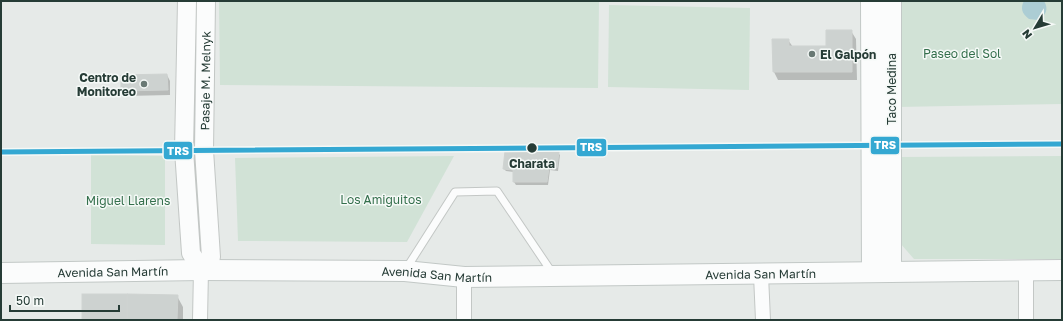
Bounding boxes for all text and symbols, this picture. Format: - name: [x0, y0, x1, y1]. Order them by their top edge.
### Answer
- north arrow: [1015, 8, 1055, 48]
- text: N: [1019, 27, 1034, 42]
- street label: Pasaje M. Melnyk: [197, 30, 213, 131]
- park label: Paseo del Sol: [923, 46, 1001, 61]
- place label: El Galpón: [820, 47, 876, 62]
- marker: El Galpón: [807, 49, 817, 59]
- street label: Taco Medina: [884, 53, 899, 125]
- place label: Centro de Monitoreo: [77, 70, 136, 99]
- marker: Centro de Monitoreo: [139, 79, 149, 89]
- line badge: TRS: [870, 136, 900, 155]
- line badge: TRS: [576, 138, 607, 157]
- text: TRS: [874, 138, 896, 151]
- text: TRS: [580, 140, 602, 153]
- line badge: TRS: [163, 141, 193, 160]
- marker: Charata: [525, 141, 539, 155]
- text: TRS: [167, 144, 189, 157]
- place label: Charata: [509, 156, 555, 171]
- park label: Los Amiguitos: [340, 192, 422, 207]
- park label: Miguel Llarens: [86, 193, 170, 208]
- street label: Avenida San Martín: [57, 263, 169, 280]
- street label: Avenida San Martín: [381, 263, 492, 285]
- street label: Avenida San Martín: [705, 265, 816, 282]
- scale bar: [10, 287, 119, 313]
- text: 50 m: [16, 293, 44, 308]

